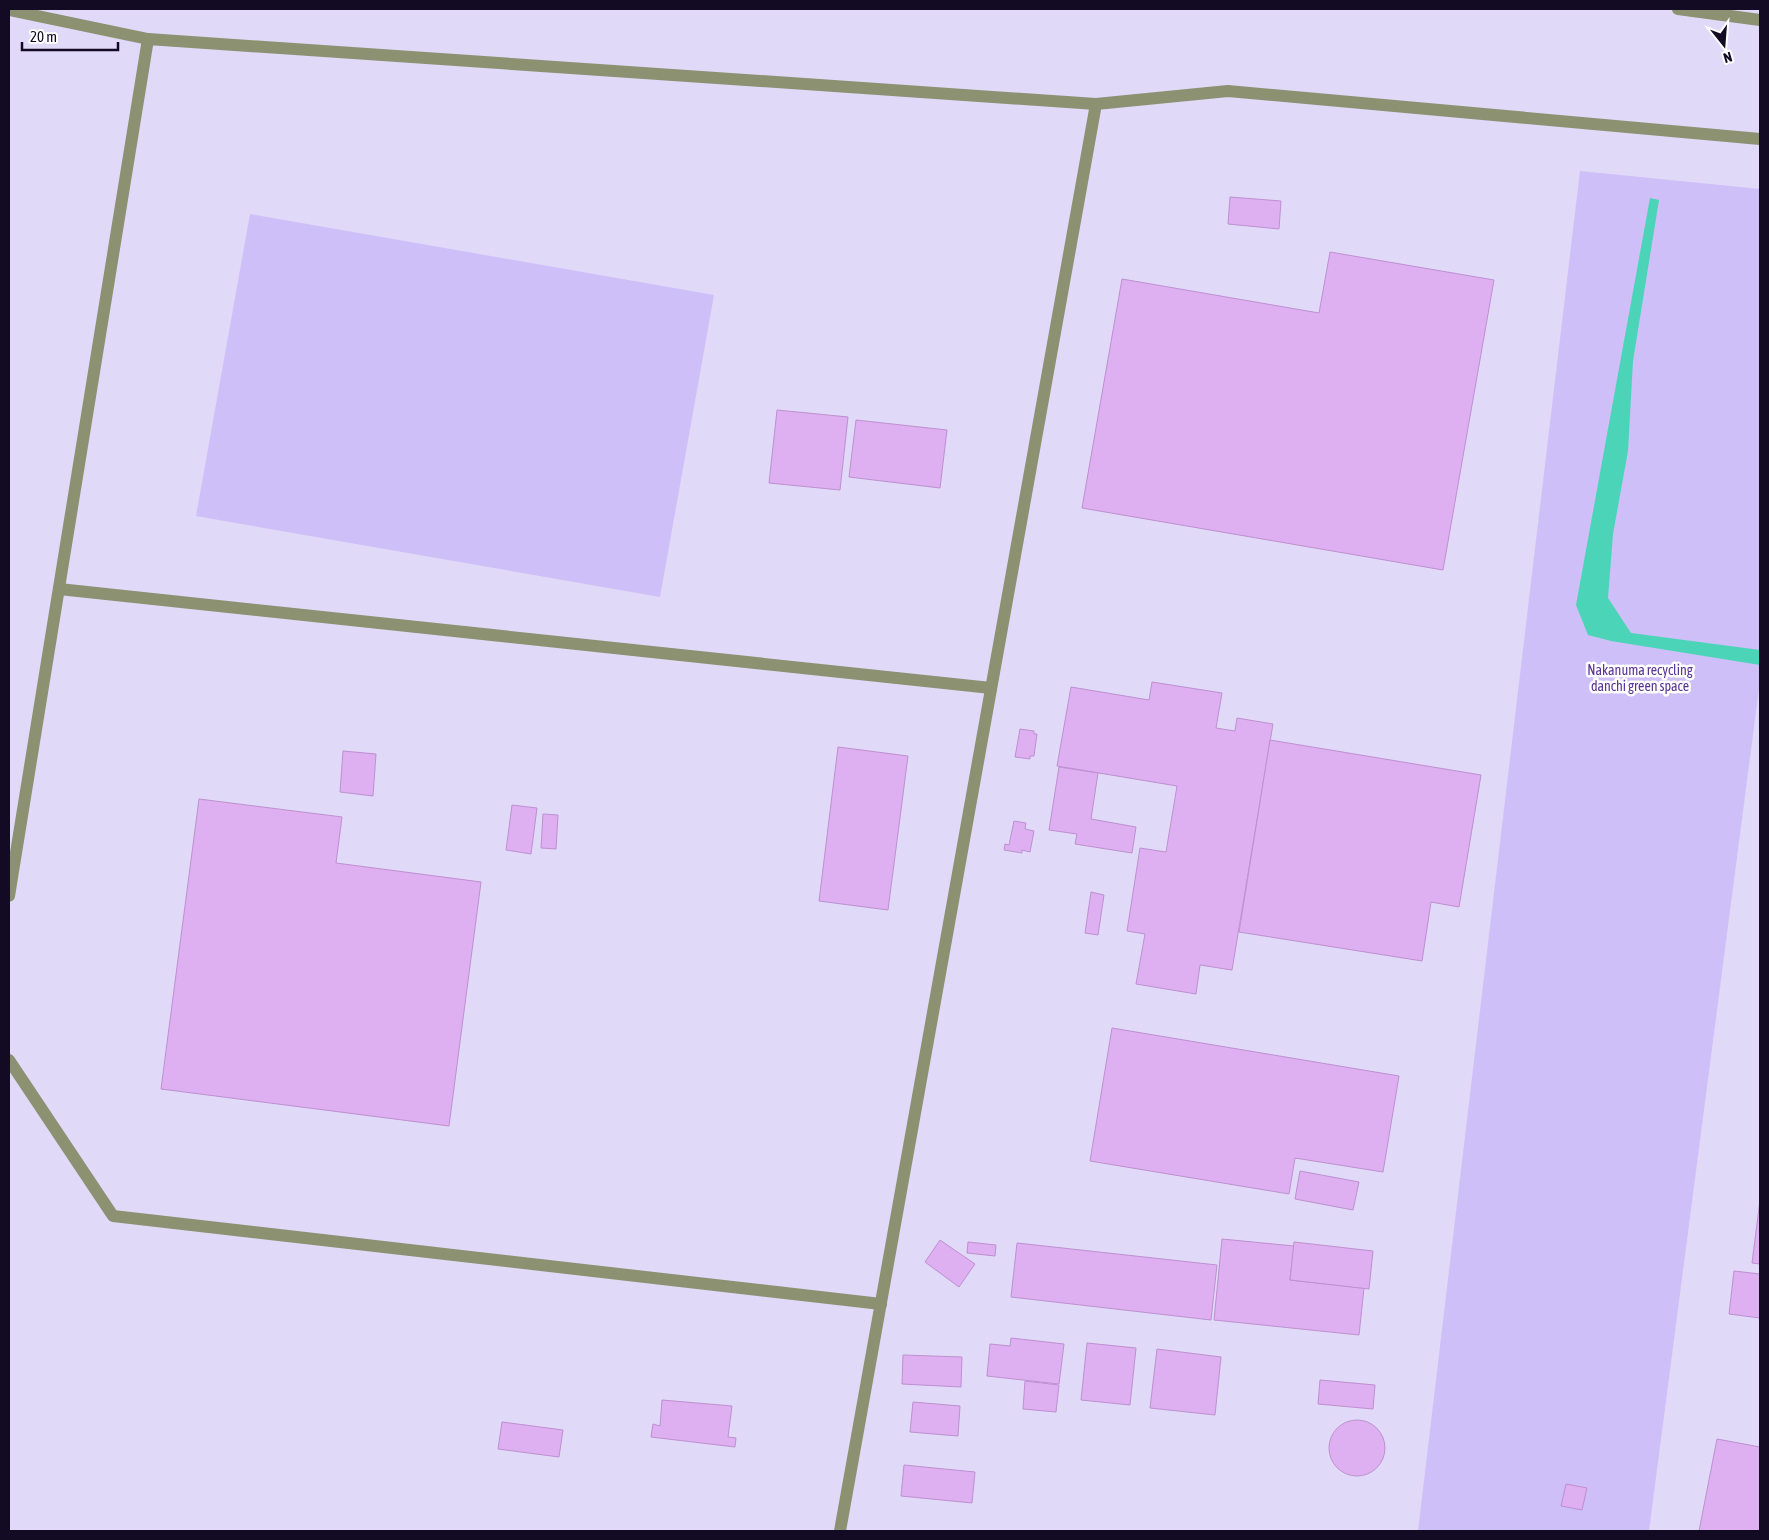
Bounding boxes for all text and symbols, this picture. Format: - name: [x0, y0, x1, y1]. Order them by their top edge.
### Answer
- scale bar: [22, 20, 119, 52]
- north arrow: [1699, 20, 1749, 70]
- text: 20 m: [30, 28, 57, 45]
- text: N: [1722, 49, 1734, 66]
- park label: Nakanuma recycling danchi green space: [1587, 662, 1693, 694]

